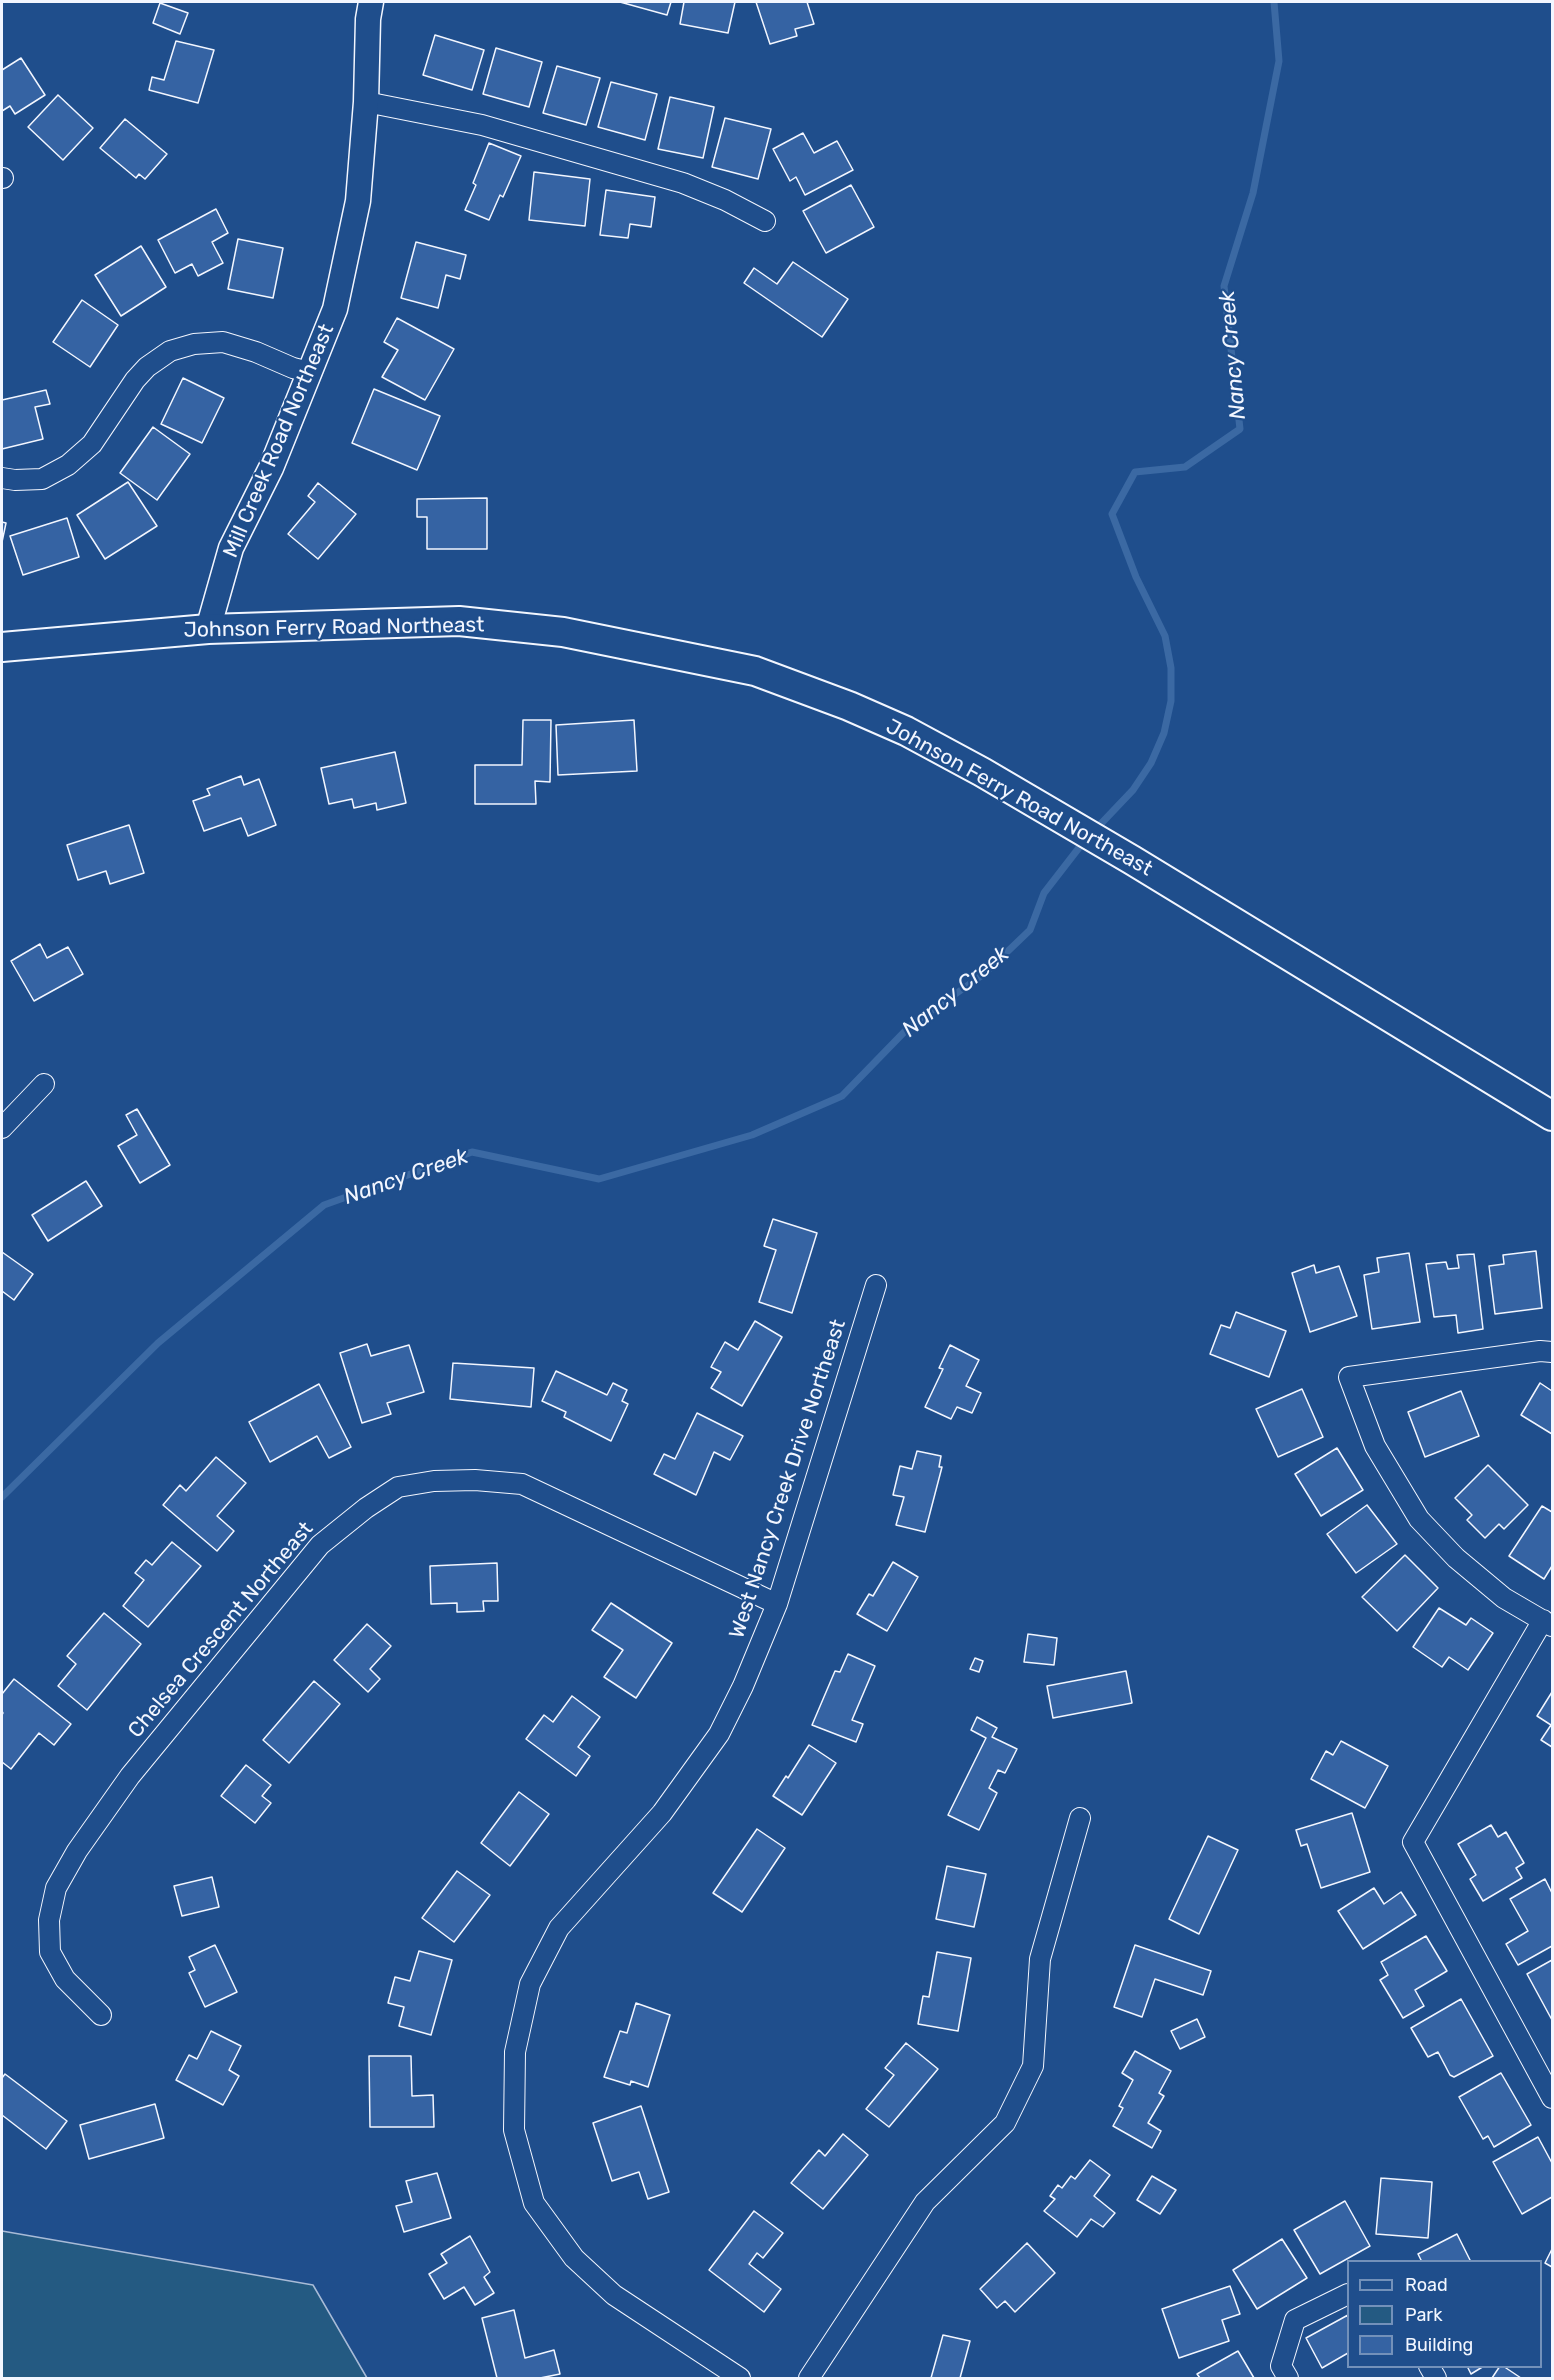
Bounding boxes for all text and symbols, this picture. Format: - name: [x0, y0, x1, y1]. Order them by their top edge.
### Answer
- water label: Nancy Creek: [1214, 289, 1252, 421]
- street label: Mill Creek Road Northeast: [218, 320, 340, 562]
- street label: Johnson Ferry Road Northeast: [183, 613, 485, 643]
- street label: Johnson Ferry Road Northeast: [881, 714, 1157, 882]
- water label: Nancy Creek: [897, 941, 1015, 1043]
- water label: Nancy Creek: [340, 1143, 472, 1211]
- street label: West Nancy Creek Drive Northeast: [724, 1316, 852, 1642]
- street label: Chelsea Crescent Northeast: [123, 1517, 319, 1743]
- legend: [1347, 2260, 1542, 2368]
- text: Road: [1405, 2274, 1448, 2296]
- text: Park: [1405, 2304, 1442, 2326]
- text: Building: [1405, 2334, 1473, 2356]

